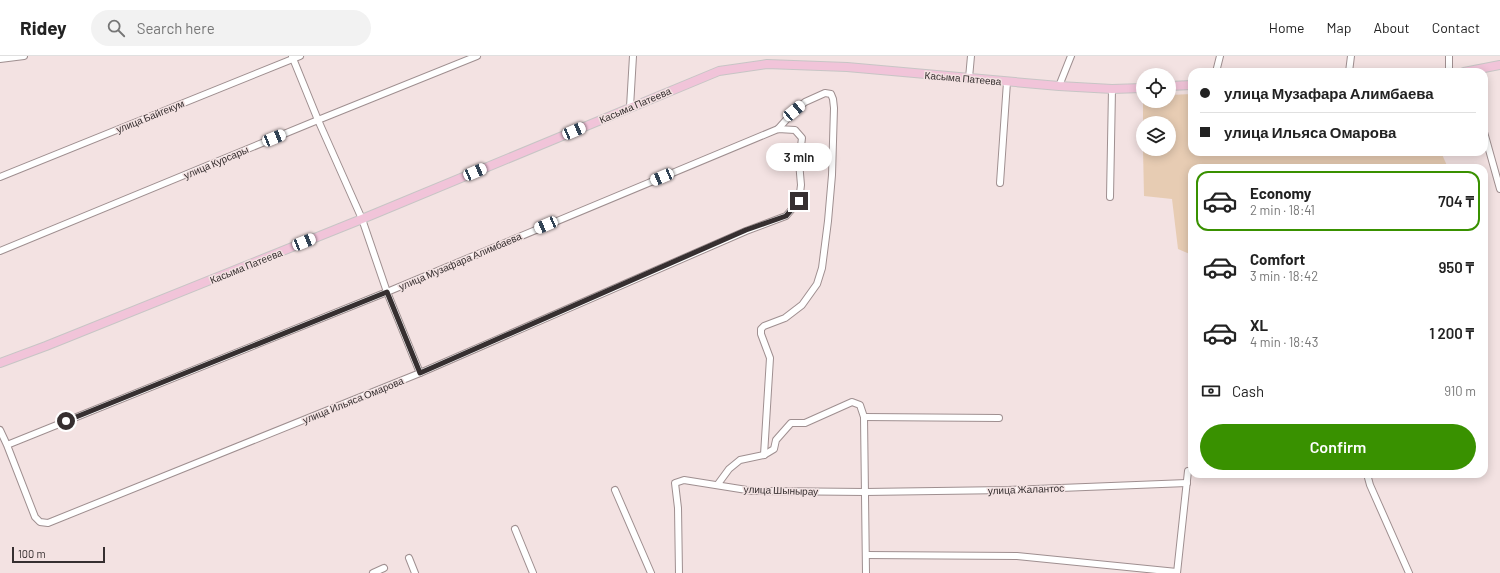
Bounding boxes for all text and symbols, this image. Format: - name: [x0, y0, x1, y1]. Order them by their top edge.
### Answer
- search box: [91, 10, 371, 46]
- text: Ridey: [20, 16, 67, 39]
- icon: search: [105, 17, 127, 39]
- text: Search here: [137, 19, 215, 37]
- text: Home: [1269, 19, 1305, 36]
- text: Map: [1327, 19, 1351, 36]
- text: About: [1373, 19, 1410, 36]
- text: Contact: [1432, 19, 1480, 36]
- map controls: [1136, 68, 1176, 156]
- button: locate: [1136, 68, 1176, 108]
- street label: Касыма Патеева: [924, 69, 1002, 87]
- street label: Касыма Патеева: [597, 84, 673, 126]
- text: улица Музафара Алимбаева: [1224, 84, 1434, 102]
- street label: улица Байгекум: [114, 97, 186, 135]
- car: [781, 99, 807, 123]
- button: layers: [1136, 116, 1176, 156]
- car: [561, 121, 587, 141]
- text: улица Ильяса Омарова: [1224, 123, 1396, 141]
- car: [261, 128, 287, 148]
- street label: улица Курсары: [182, 143, 250, 181]
- callout: 3 min: [766, 143, 832, 171]
- text: 3 min: [784, 149, 814, 165]
- car: [462, 162, 488, 182]
- car: [649, 167, 675, 187]
- icon: car: [1202, 183, 1238, 219]
- text: Economy: [1250, 184, 1311, 202]
- route end: [790, 192, 808, 210]
- text: 704 ₸: [1438, 192, 1474, 210]
- text: 2 min · 18:41: [1250, 202, 1315, 218]
- car: [533, 215, 559, 235]
- street label: улица Музафара Алимбаева: [397, 229, 524, 292]
- car: [291, 232, 317, 252]
- street label: Касыма Патеева: [208, 246, 284, 286]
- icon: car: [1202, 249, 1238, 285]
- text: Comfort: [1250, 250, 1305, 268]
- text: 950 ₸: [1438, 258, 1474, 276]
- text: 3 min · 18:42: [1250, 268, 1318, 284]
- icon: car: [1202, 315, 1238, 351]
- text: XL: [1250, 316, 1268, 334]
- text: 1 200 ₸: [1429, 324, 1474, 342]
- text: 4 min · 18:43: [1250, 334, 1318, 350]
- street label: улица Ильяса Омарова: [301, 374, 406, 426]
- icon: cash: [1200, 380, 1222, 402]
- text: Cash: [1232, 382, 1264, 400]
- text: 910 m: [1444, 383, 1476, 399]
- route start: [57, 412, 75, 430]
- button: Confirm: [1200, 424, 1476, 470]
- street label: улица Жалантос: [988, 482, 1064, 496]
- street label: улица Шынырау: [744, 483, 818, 497]
- scale bar: [12, 545, 105, 564]
- text: 100 m: [18, 547, 46, 560]

